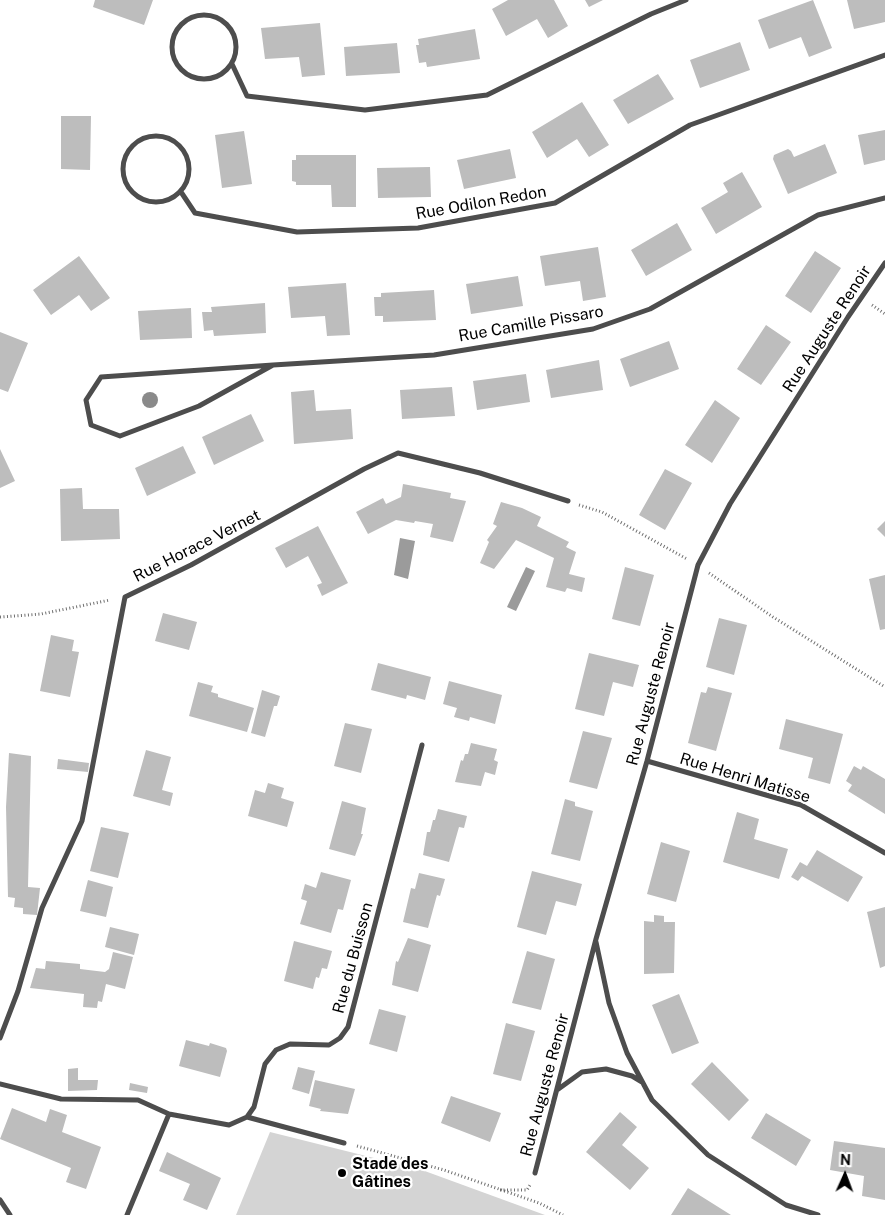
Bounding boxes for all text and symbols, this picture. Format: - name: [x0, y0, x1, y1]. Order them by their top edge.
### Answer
- street label: Rue Odilon Redon: [414, 182, 548, 224]
- street label: Rue Auguste Renoir: [779, 262, 875, 396]
- street label: Rue Camille Pissaro: [457, 302, 605, 346]
- street label: Rue Horace Vernet: [130, 506, 264, 586]
- street label: Rue Auguste Renoir: [623, 620, 679, 768]
- street label: Rue Henri Matisse: [677, 749, 813, 807]
- street label: Rue du Buisson: [329, 900, 377, 1016]
- street label: Rue Auguste Renoir: [517, 1011, 573, 1159]
- north arrow: [820, 1150, 870, 1200]
- text: N: [840, 1152, 851, 1168]
- place label: Stade des Gâtines: [352, 1154, 428, 1192]
- marker: Stade des Gâtines: [336, 1167, 348, 1179]

